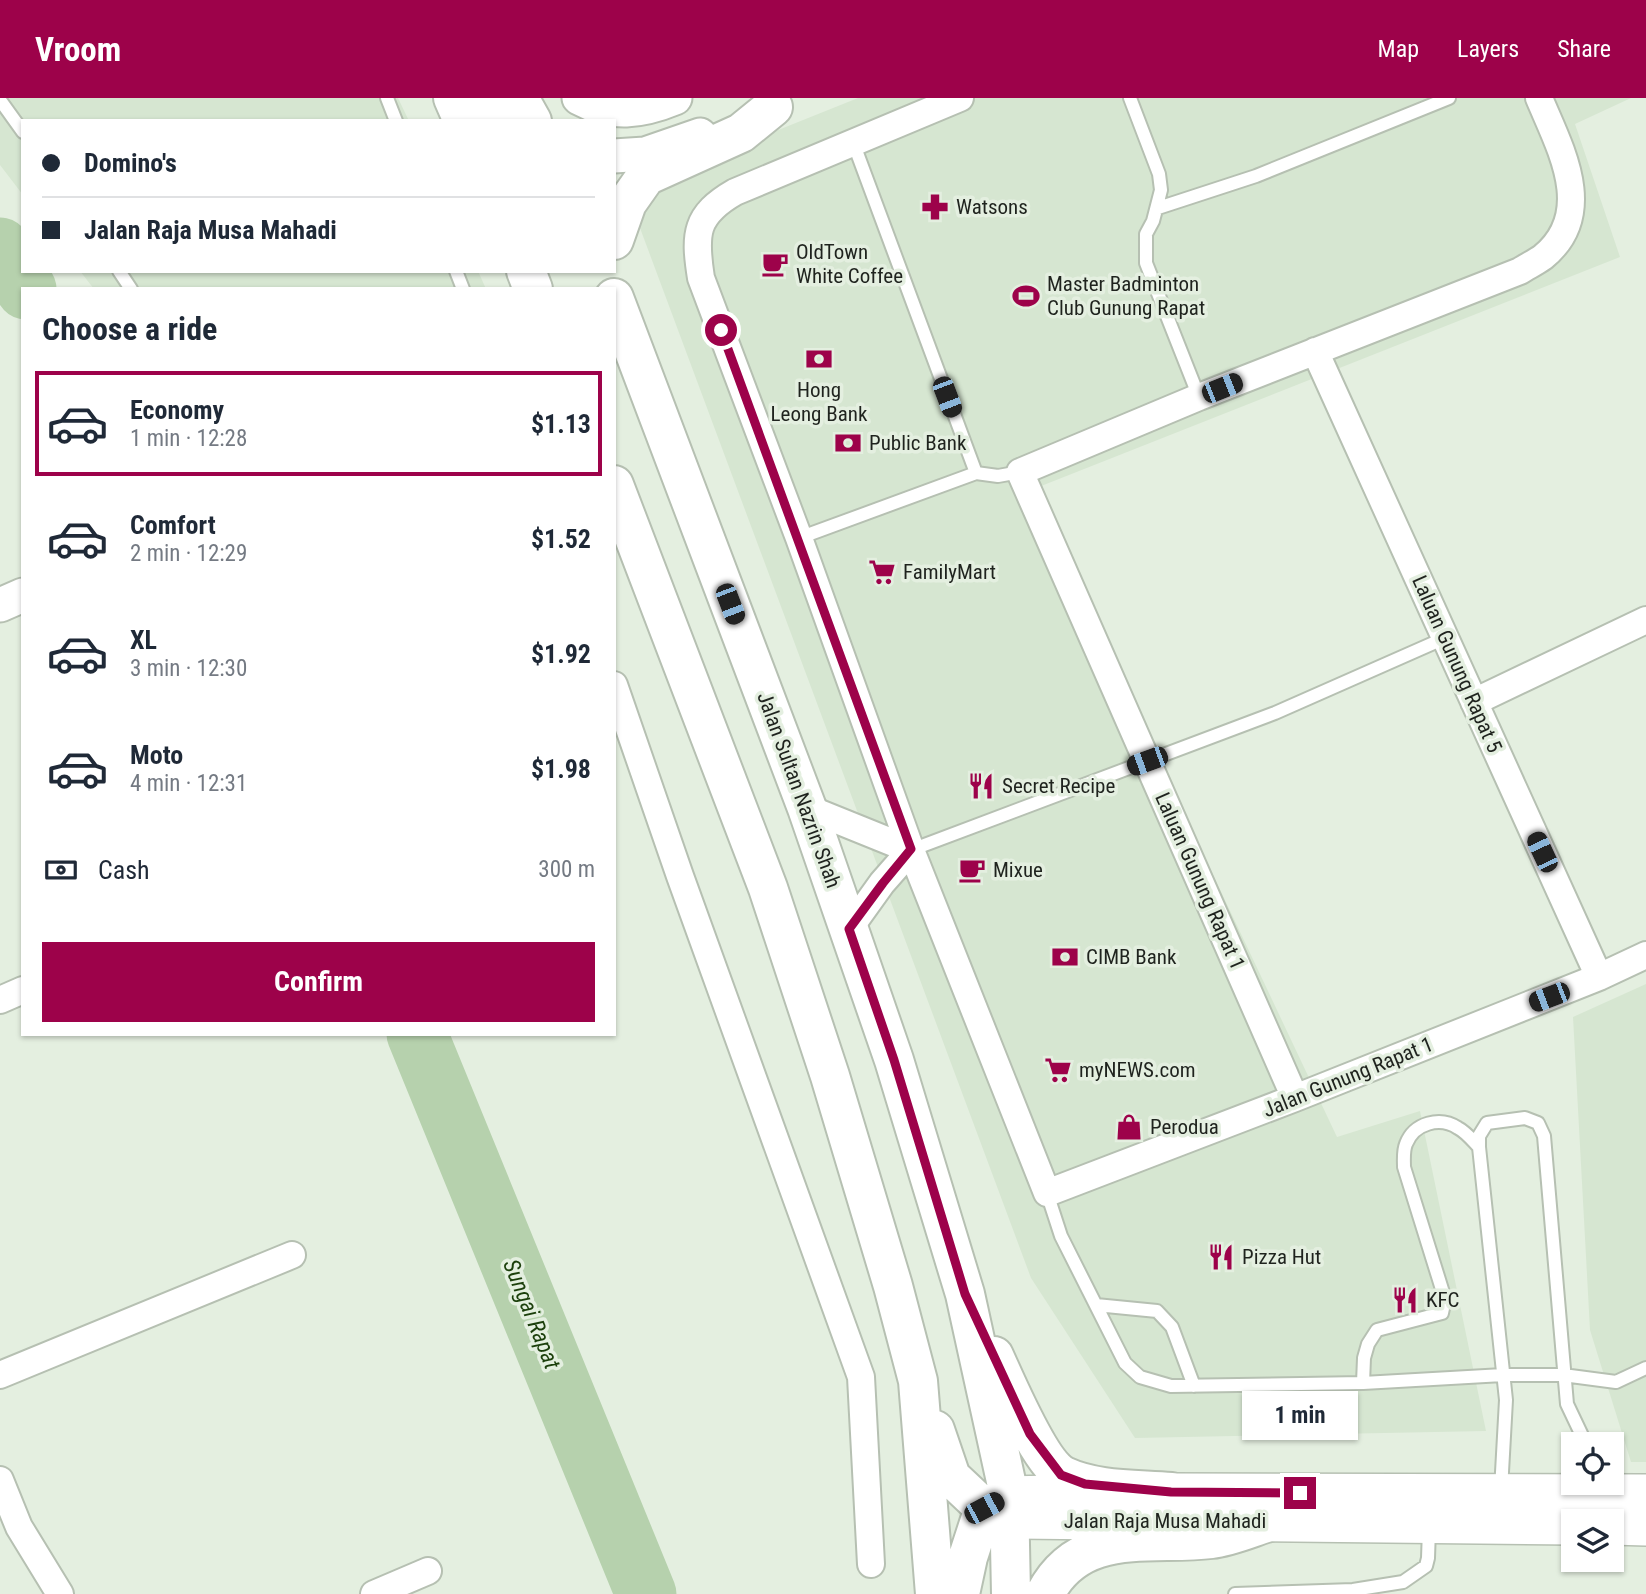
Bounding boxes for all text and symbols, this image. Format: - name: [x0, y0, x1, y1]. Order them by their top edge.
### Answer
- text: Vroom: [35, 30, 121, 69]
- text: Map: [1378, 35, 1419, 63]
- text: Layers: [1457, 35, 1519, 63]
- text: Share: [1557, 35, 1611, 63]
- text: Domino's: [84, 148, 177, 178]
- pharmacy icon: Watsons: [920, 192, 950, 222]
- place label: Watsons: [956, 195, 1028, 219]
- text: Jalan Raja Musa Mahadi: [84, 215, 337, 245]
- place label: OldTown White Coffee: [796, 240, 903, 288]
- cafe icon: OldTown White Coffee: [760, 249, 790, 279]
- place label: Master Badminton Club Gunung Rapat: [1047, 272, 1205, 320]
- sports icon: Master Badminton Club Gunung Rapat: [1011, 281, 1041, 311]
- text: Choose a ride: [42, 310, 217, 348]
- route start: [705, 314, 737, 346]
- bank icon: Hong Leong Bank: [804, 344, 834, 374]
- car: [1199, 370, 1246, 406]
- car: [930, 374, 965, 420]
- place label: Hong Leong Bank: [771, 378, 868, 426]
- icon: car: [46, 392, 109, 455]
- text: Economy: [130, 395, 224, 425]
- text: $1.13: [531, 409, 591, 439]
- text: 1 min · 12:28: [130, 425, 247, 452]
- bank icon: Public Bank: [833, 428, 863, 458]
- place label: Public Bank: [869, 431, 967, 455]
- icon: car: [46, 507, 109, 570]
- text: Comfort: [130, 510, 216, 540]
- text: $1.52: [531, 524, 591, 554]
- text: 2 min · 12:29: [130, 540, 247, 567]
- supermarket icon: FamilyMart: [867, 557, 897, 587]
- place label: FamilyMart: [903, 560, 996, 584]
- street label: Laluan Gunung Rapat 5: [1407, 572, 1507, 756]
- car: [713, 581, 748, 627]
- icon: car: [46, 622, 109, 685]
- text: XL: [130, 625, 157, 655]
- text: $1.92: [531, 639, 591, 669]
- text: 3 min · 12:30: [130, 655, 247, 682]
- street label: Jalan Sultan Nazrin Shah: [752, 689, 846, 891]
- icon: car: [46, 737, 109, 800]
- text: Moto: [130, 740, 183, 770]
- car: [1124, 744, 1171, 778]
- text: $1.98: [531, 754, 591, 784]
- text: 4 min · 12:31: [130, 770, 247, 797]
- restaurant icon: Secret Recipe: [966, 771, 996, 801]
- place label: Secret Recipe: [1002, 774, 1115, 798]
- street label: Laluan Gunung Rapat 1: [1150, 789, 1250, 973]
- car: [1524, 829, 1561, 875]
- icon: cash: [42, 851, 80, 889]
- text: Cash: [98, 855, 150, 885]
- cafe icon: Mixue: [957, 855, 987, 885]
- text: 300 m: [538, 856, 595, 883]
- place label: Mixue: [993, 858, 1043, 882]
- button: Confirm: [42, 942, 595, 1022]
- bank icon: CIMB Bank: [1050, 942, 1080, 972]
- place label: CIMB Bank: [1086, 945, 1177, 969]
- car: [1526, 980, 1573, 1014]
- street label: Jalan Gunung Rapat 1: [1259, 1032, 1437, 1122]
- supermarket icon: myNEWS.com: [1043, 1055, 1073, 1085]
- place label: myNEWS.com: [1079, 1058, 1195, 1082]
- shop icon: Perodua: [1114, 1112, 1144, 1142]
- place label: Perodua: [1150, 1115, 1219, 1139]
- restaurant icon: Pizza Hut: [1206, 1242, 1236, 1272]
- place label: Pizza Hut: [1242, 1245, 1321, 1269]
- water label: Sungai Rapat: [497, 1255, 566, 1373]
- restaurant icon: KFC: [1390, 1285, 1420, 1315]
- place label: KFC: [1426, 1288, 1459, 1312]
- callout: 1 min: [1242, 1392, 1358, 1440]
- text: 1 min: [1274, 1402, 1326, 1429]
- map controls: [1561, 1432, 1624, 1572]
- button: locate: [1561, 1432, 1624, 1495]
- route end: [1284, 1477, 1316, 1509]
- car: [961, 1489, 1008, 1527]
- street label: Jalan Raja Musa Mahadi: [1064, 1509, 1266, 1533]
- button: layers: [1561, 1509, 1624, 1572]

